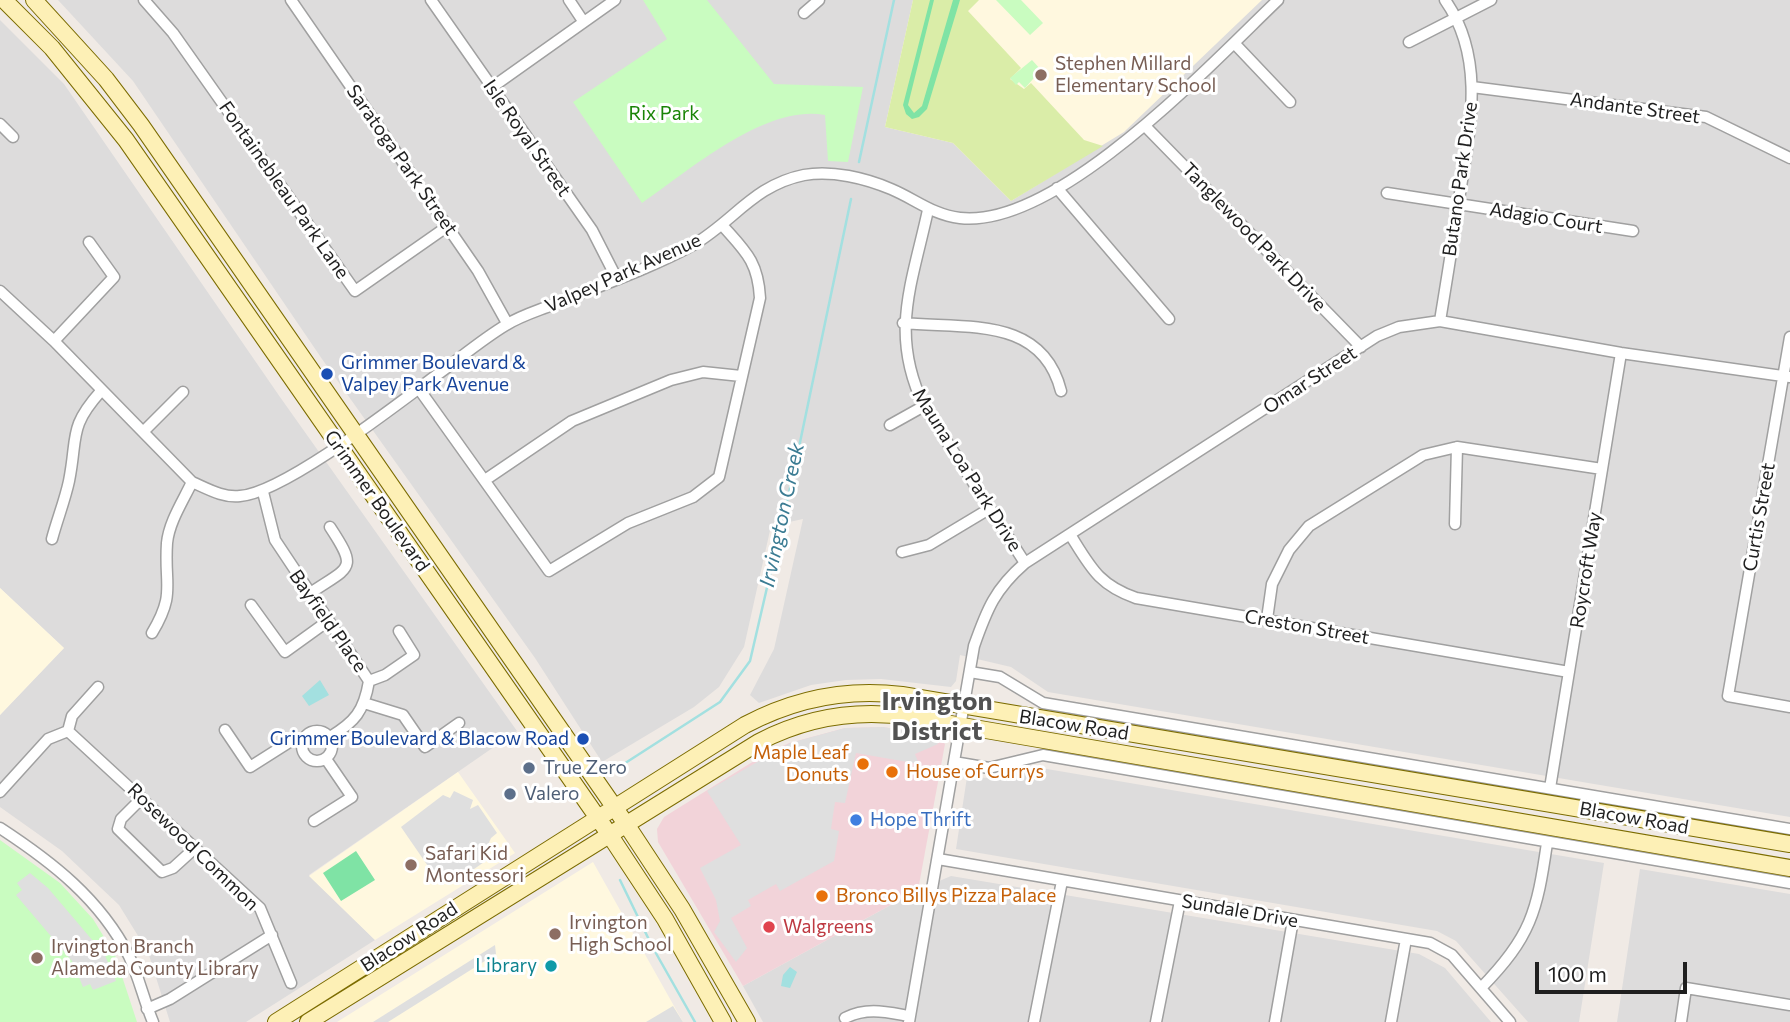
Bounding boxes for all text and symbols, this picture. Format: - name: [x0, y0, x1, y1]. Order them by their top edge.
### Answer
- place label: Stephen Millard Elementary School: [1055, 53, 1216, 97]
- marker: Stephen Millard Elementary School: [1033, 67, 1049, 83]
- street label: Isle Royal Street: [478, 75, 576, 201]
- street label: Saratoga Park Street: [342, 80, 462, 240]
- street label: Andante Street: [1569, 88, 1701, 128]
- street label: Fontainebleau Park Lane: [214, 97, 354, 283]
- street label: Butano Park Drive: [1438, 100, 1482, 258]
- park label: Rix Park: [628, 103, 700, 125]
- street label: Tanglewood Park Drive: [1177, 158, 1331, 316]
- street label: Adagio Court: [1488, 198, 1604, 238]
- street label: Valpey Park Avenue: [542, 228, 704, 318]
- street label: Omar Street: [1259, 341, 1361, 419]
- place label: Grimmer Boulevard & Valpey Park Avenue: [341, 352, 526, 396]
- marker: Grimmer Boulevard & Valpey Park Avenue: [319, 366, 335, 382]
- street label: Mauna Loa Park Drive: [907, 384, 1027, 556]
- street label: Grimmer Boulevard: [320, 426, 434, 576]
- water label: Irvington Creek: [754, 441, 810, 589]
- street label: Curtis Street: [1738, 461, 1780, 573]
- street label: Roycroft Way: [1566, 510, 1606, 630]
- street label: Bayfield Place: [284, 565, 372, 677]
- street label: Creston Street: [1243, 605, 1371, 649]
- district label: Irvington District: [881, 685, 993, 746]
- street label: Blacow Road: [1018, 705, 1130, 745]
- place label: Grimmer Boulevard & Blacow Road: [270, 728, 569, 750]
- marker: Grimmer Boulevard & Blacow Road: [575, 731, 591, 747]
- place label: Maple Leaf Donuts: [753, 742, 849, 786]
- marker: Maple Leaf Donuts: [855, 756, 871, 772]
- place label: True Zero: [543, 757, 627, 779]
- marker: True Zero: [521, 760, 537, 776]
- place label: House of Currys: [906, 761, 1044, 783]
- marker: House of Currys: [884, 764, 900, 780]
- street label: Rosewood Common: [123, 778, 263, 916]
- place label: Valero: [524, 783, 579, 805]
- marker: Valero: [502, 786, 518, 802]
- street label: Blacow Road: [1578, 797, 1690, 839]
- place label: Hope Thrift: [870, 809, 971, 831]
- marker: Hope Thrift: [848, 812, 864, 828]
- place label: Safari Kid Montessori: [425, 843, 524, 887]
- marker: Safari Kid Montessori: [403, 857, 419, 873]
- place label: Bronco Billys Pizza Palace: [836, 885, 1056, 907]
- marker: Bronco Billys Pizza Palace: [814, 888, 830, 904]
- street label: Sundale Drive: [1180, 890, 1300, 932]
- street label: Blacow Road: [356, 897, 462, 977]
- place label: Irvington High School: [569, 912, 672, 956]
- place label: Walgreens: [783, 916, 873, 938]
- marker: Walgreens: [761, 919, 777, 935]
- marker: Irvington High School: [547, 926, 563, 942]
- place label: Irvington Branch Alameda County Library: [51, 936, 259, 980]
- scale bar: [1538, 948, 1690, 992]
- marker: Irvington Branch Alameda County Library: [29, 950, 45, 966]
- place label: Library: [475, 955, 537, 977]
- marker: Library: [543, 958, 559, 974]
- text: 100 m: [1548, 961, 1607, 986]

